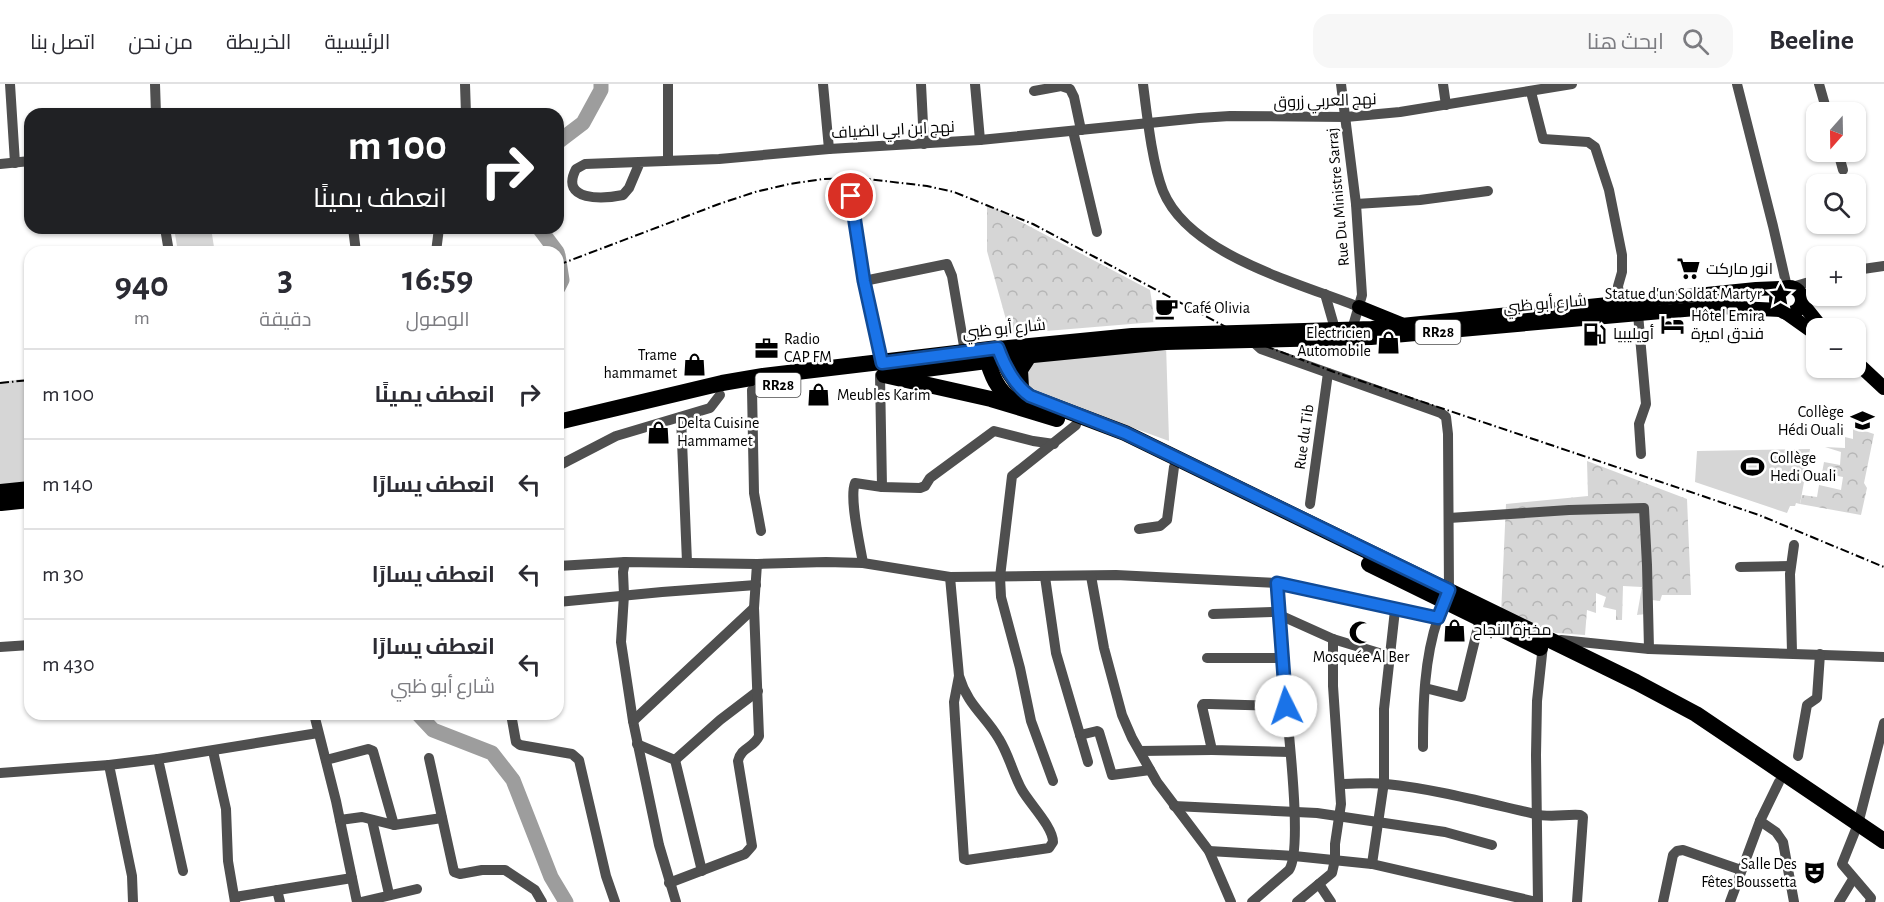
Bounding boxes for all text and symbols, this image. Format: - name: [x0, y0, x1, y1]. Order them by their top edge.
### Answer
- search box: [1313, 14, 1733, 68]
- icon: search: [1679, 25, 1712, 58]
- text: Beeline: [1769, 27, 1854, 55]
- text: ابحث هنا: [1587, 31, 1664, 53]
- text: اتصل بنا: [30, 32, 95, 53]
- text: من نحن: [128, 32, 193, 53]
- text: الخريطة: [226, 32, 291, 53]
- text: الرئيسية: [324, 32, 390, 53]
- street label: نهج العربي زروق: [1273, 91, 1377, 116]
- north arrow: [1806, 102, 1866, 162]
- map controls: [1806, 102, 1866, 378]
- street label: نهج ابن ابي الضياف: [831, 119, 955, 146]
- text: 100 m: [348, 125, 447, 167]
- street label: Rue Du Ministre Sarraj: [1324, 127, 1353, 267]
- icon: right: [468, 132, 546, 210]
- pin: [825, 170, 876, 221]
- button: search: [1806, 174, 1866, 234]
- icon: arrive: [834, 179, 867, 212]
- text: انعطف يمينًا: [313, 185, 447, 212]
- button: +: [1806, 246, 1866, 306]
- supermarket icon: انور ماركت: [1675, 256, 1701, 282]
- text: 3: [278, 261, 293, 297]
- text: 16:59: [402, 261, 473, 297]
- place label: انور ماركت: [1706, 261, 1773, 278]
- text: 940: [115, 267, 169, 303]
- place icon: Statue d'un Soldat Martyr: [1767, 281, 1793, 307]
- place label: Statue d'un Soldat Martyr: [1605, 286, 1763, 303]
- street label: شارع أبو ظبي: [1502, 290, 1588, 321]
- cafe icon: Café Olivia: [1153, 295, 1179, 321]
- place label: Café Olivia: [1184, 300, 1250, 316]
- text: m: [134, 308, 150, 328]
- place label: Hôtel Emira فندق اميرة: [1691, 308, 1765, 344]
- text: دقيقة: [259, 310, 311, 330]
- text: الوصول: [406, 310, 470, 330]
- hotel icon: Hôtel Emira فندق اميرة: [1660, 312, 1686, 338]
- street label: شارع أبو ظبي: [961, 315, 1047, 346]
- button: −: [1806, 318, 1866, 378]
- road number: RR28: [1416, 320, 1460, 344]
- fuel station icon: أويليبيا: [1582, 321, 1608, 347]
- place label: أويليبيا: [1613, 324, 1654, 343]
- place label: Electricien Automobile: [1297, 325, 1371, 359]
- shop icon: Electricien Automobile: [1376, 329, 1402, 355]
- place label: Radio CAP FM: [784, 331, 832, 365]
- office icon: Radio CAP FM: [753, 335, 779, 361]
- place label: Trame hammamet: [603, 347, 677, 381]
- shop icon: Trame hammamet: [682, 351, 708, 377]
- road number: RR28: [756, 373, 800, 397]
- icon: right: [513, 378, 546, 411]
- shop icon: Meubles Karim: [806, 382, 832, 408]
- text: 100 m: [42, 383, 94, 405]
- text: انعطف يمينًا: [374, 384, 495, 406]
- place label: Meubles Karim: [837, 387, 931, 403]
- street label: Rue du Tib: [1292, 403, 1316, 471]
- place label: Collège Hédi Ouali: [1778, 404, 1844, 438]
- school or university icon: Collège Hédi Ouali: [1849, 408, 1875, 434]
- place label: Delta Cuisine Hammamet: [677, 415, 759, 449]
- shop icon: Delta Cuisine Hammamet: [646, 419, 672, 445]
- place label: Collège Hedi Ouali: [1770, 450, 1836, 484]
- sports icon: Collège Hedi Ouali: [1739, 454, 1765, 480]
- icon: left: [513, 468, 546, 501]
- text: 140 m: [42, 473, 93, 495]
- text: انعطف يسارًا: [372, 474, 495, 496]
- icon: left: [513, 558, 546, 591]
- text: 30 m: [42, 563, 84, 585]
- text: انعطف يسارًا: [372, 564, 495, 586]
- shop icon: مخبزة النجاح: [1442, 617, 1468, 643]
- mosque icon: Mosquée Al Ber: [1348, 619, 1374, 645]
- place label: مخبزة النجاح: [1473, 622, 1551, 641]
- text: انعطف يسارًا: [372, 636, 495, 658]
- icon: left: [513, 648, 546, 681]
- place label: Mosquée Al Ber: [1313, 649, 1410, 665]
- text: 430 m: [42, 653, 95, 675]
- position arrow: [1254, 674, 1318, 738]
- text: شارع أبو ظبي: [390, 677, 495, 697]
- place label: Salle Des Fêtes Boussetta: [1701, 856, 1797, 890]
- theatre icon: Salle Des Fêtes Boussetta: [1802, 860, 1828, 886]

